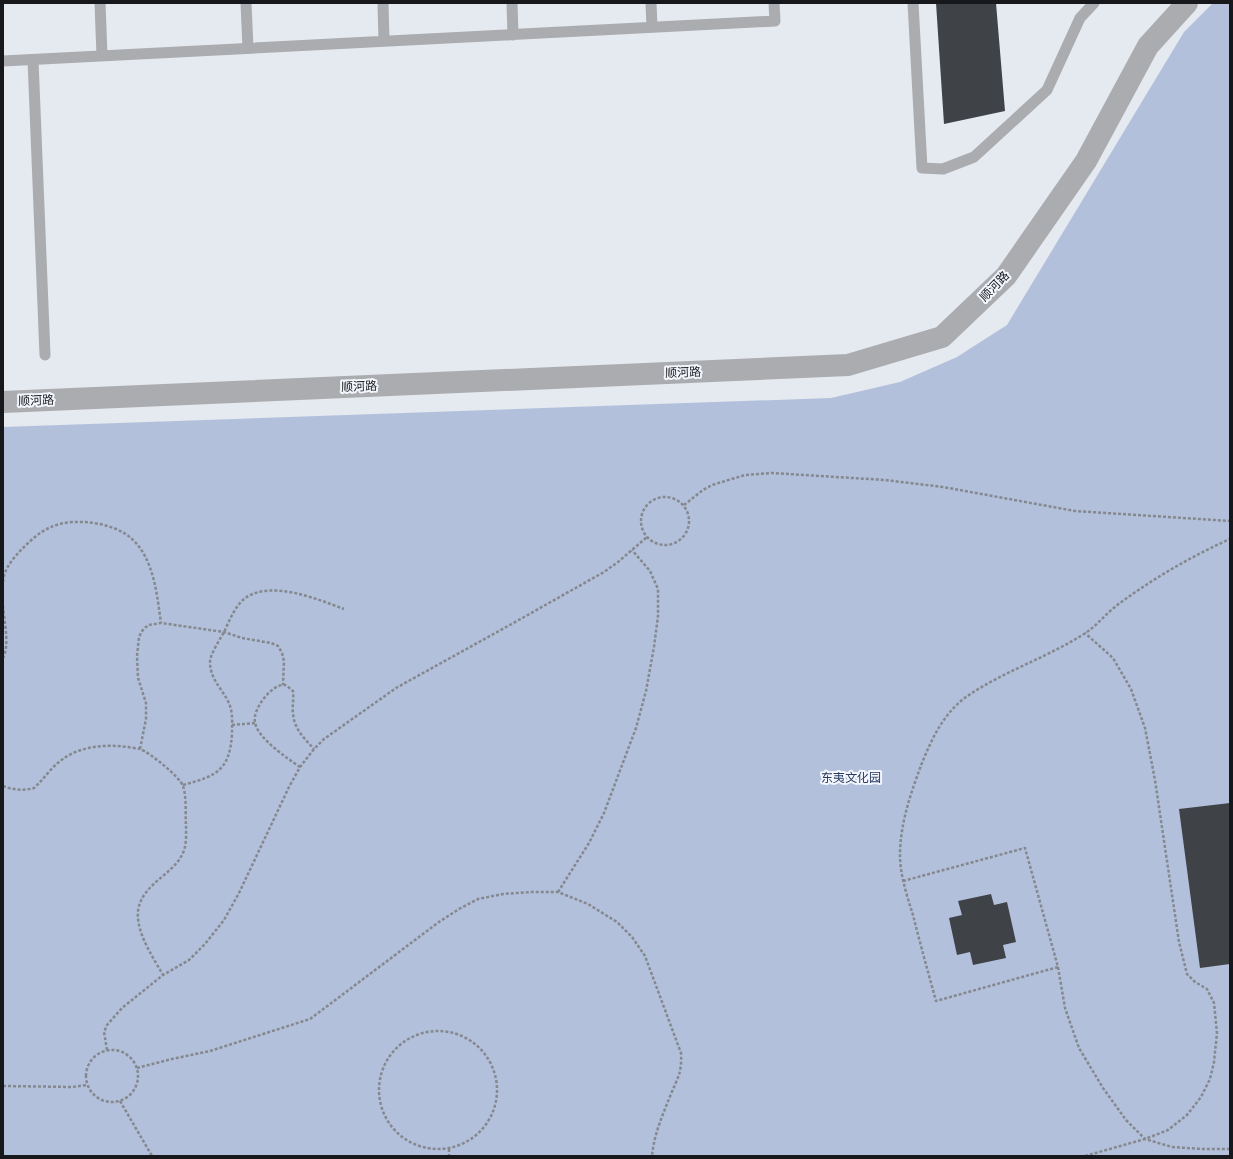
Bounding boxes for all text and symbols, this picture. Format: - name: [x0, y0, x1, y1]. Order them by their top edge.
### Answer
- street label: 顺河路: [976, 268, 1012, 304]
- street label: 顺河路: [665, 364, 701, 380]
- street label: 顺河路: [341, 378, 377, 394]
- street label: 顺河路: [18, 392, 54, 408]
- park label: 东夷文化园: [821, 770, 881, 785]

